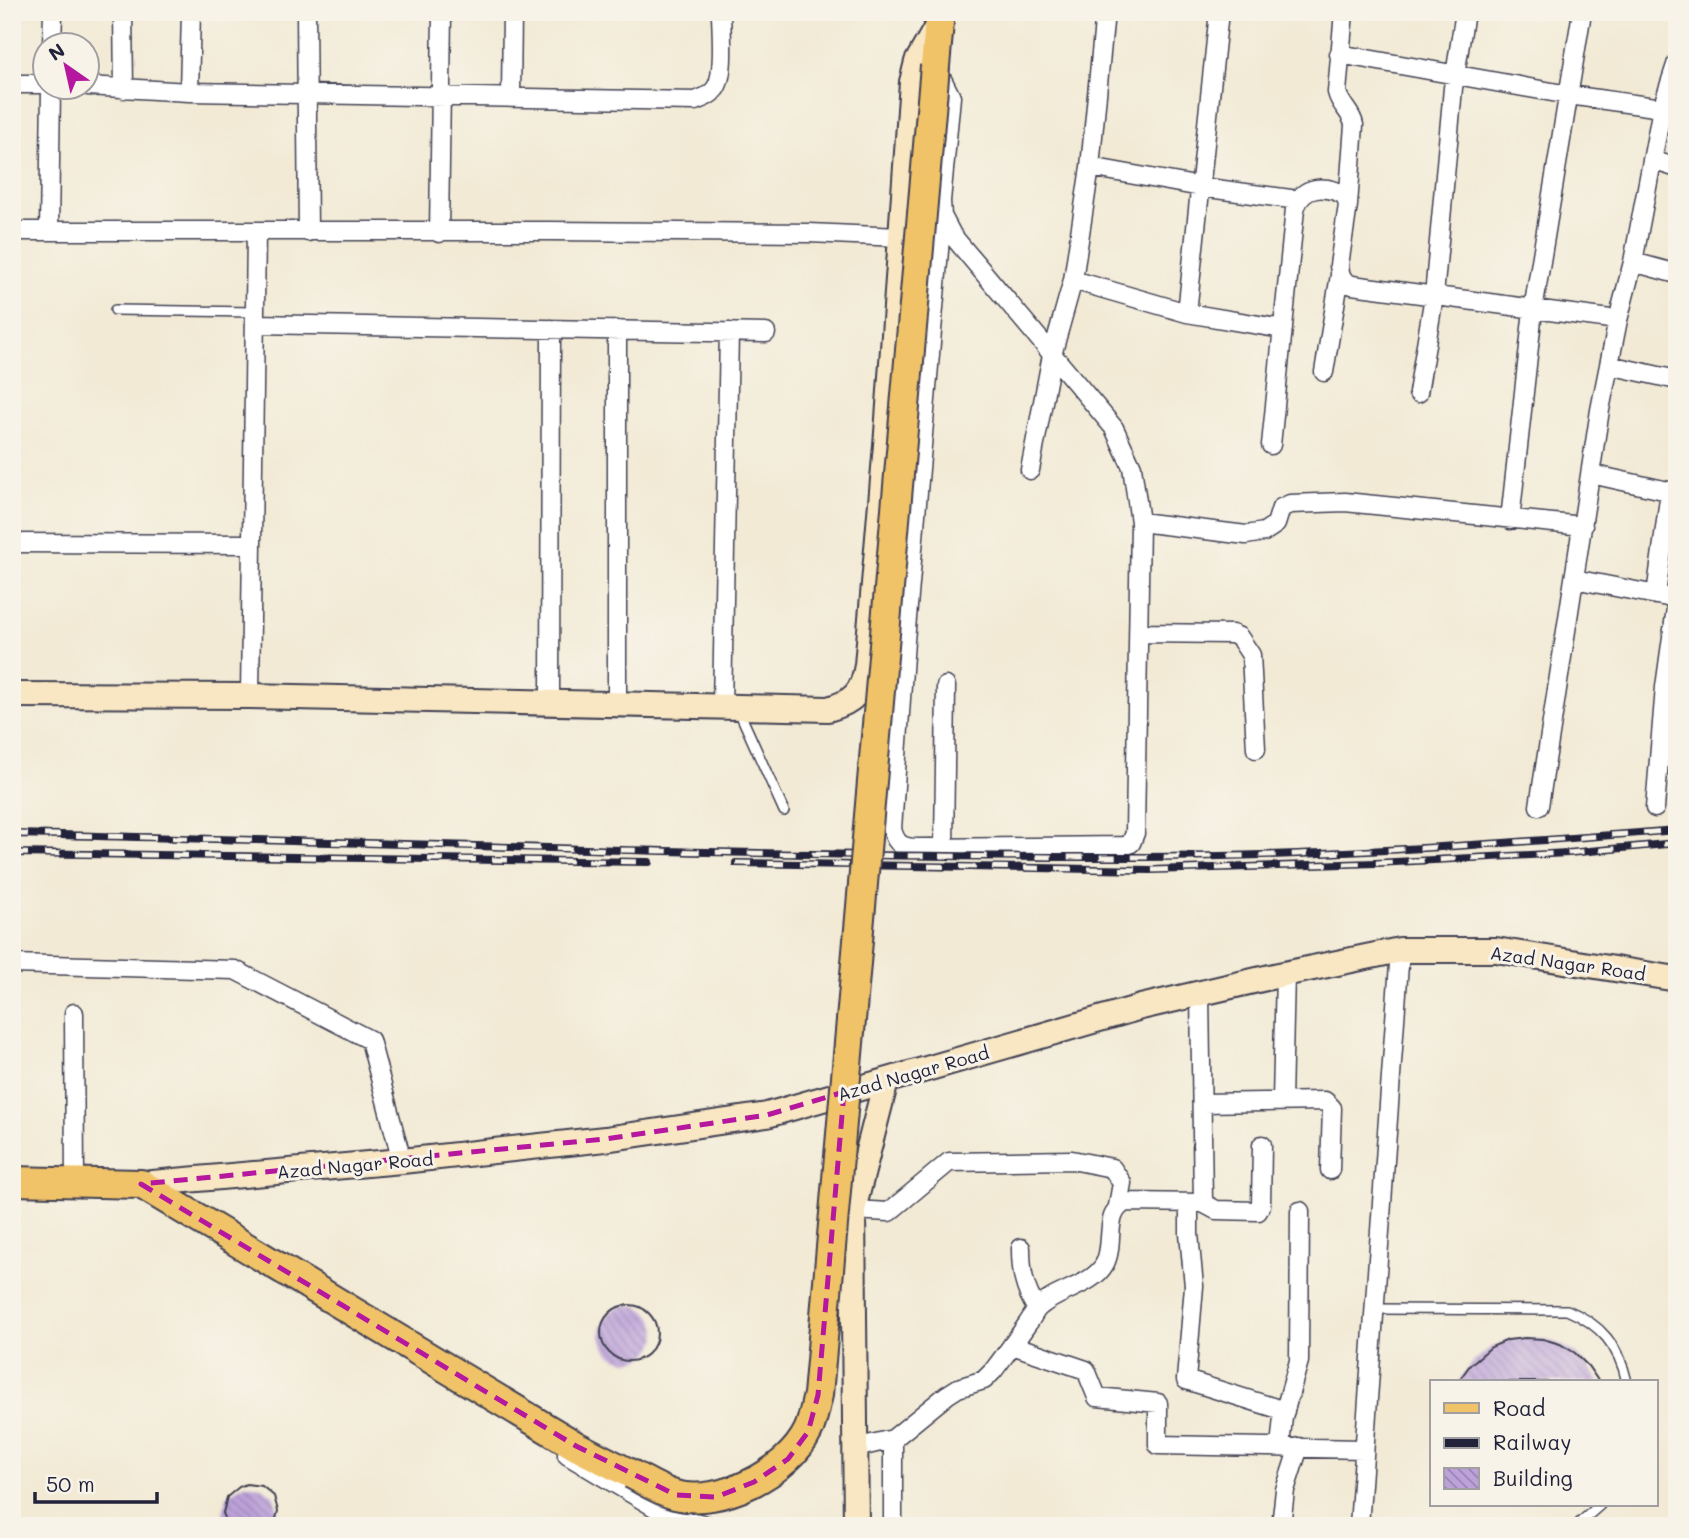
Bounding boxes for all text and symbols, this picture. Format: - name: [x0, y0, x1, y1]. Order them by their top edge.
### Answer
- north arrow: [32, 32, 102, 102]
- text: N: [43, 37, 69, 66]
- street label: Azad Nagar Road: [1489, 940, 1647, 986]
- street label: Azad Nagar Road: [834, 1040, 992, 1106]
- street label: Azad Nagar Road: [276, 1146, 434, 1184]
- legend: [1430, 1380, 1658, 1506]
- text: Road: [1493, 1394, 1545, 1421]
- text: Railway: [1493, 1428, 1572, 1455]
- scale bar: [35, 1461, 158, 1505]
- text: Building: [1493, 1464, 1573, 1491]
- text: 50 m: [46, 1470, 95, 1497]

